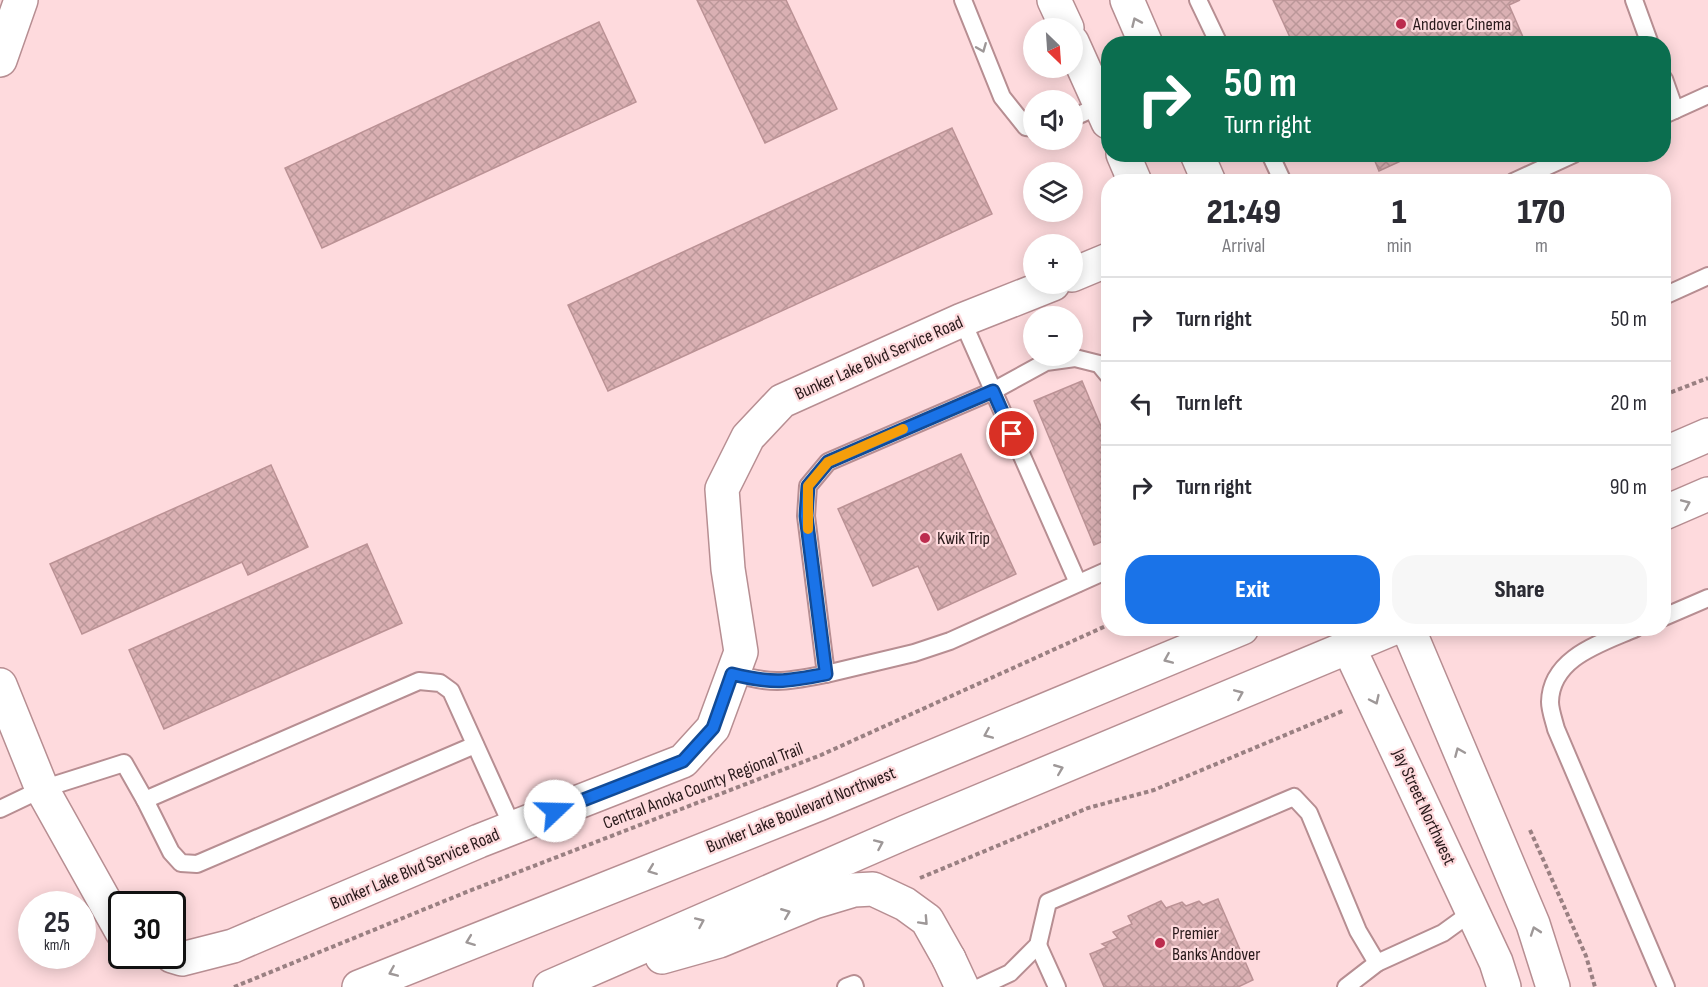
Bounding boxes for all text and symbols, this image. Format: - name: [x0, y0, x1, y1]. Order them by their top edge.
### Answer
- place label: Andover Cinema: [1412, 14, 1511, 35]
- one-way arrow: [1132, 17, 1144, 28]
- marker: Andover Cinema: [1394, 17, 1408, 31]
- north arrow: [1023, 18, 1083, 78]
- map controls: [1023, 18, 1083, 366]
- one-way arrow: [975, 42, 987, 53]
- text: 50 m: [1224, 58, 1297, 109]
- icon: right: [1125, 60, 1203, 138]
- button: sound: [1023, 90, 1083, 150]
- text: Turn right: [1224, 109, 1311, 141]
- button: layers: [1023, 162, 1083, 222]
- text: 21:49: [1206, 191, 1281, 234]
- text: 1: [1392, 191, 1407, 234]
- text: 170: [1517, 191, 1565, 234]
- button: +: [1023, 234, 1083, 294]
- text: Arrival: [1222, 234, 1265, 258]
- text: min: [1387, 234, 1412, 258]
- text: m: [1535, 234, 1548, 258]
- icon: right: [1125, 303, 1158, 336]
- button: −: [1023, 306, 1083, 366]
- text: Turn right: [1176, 306, 1252, 333]
- text: 50 m: [1611, 306, 1647, 333]
- street label: Bunker Lake Blvd Service Road: [792, 311, 966, 405]
- icon: left: [1125, 387, 1158, 420]
- text: Turn left: [1176, 390, 1242, 417]
- text: 20 m: [1611, 390, 1647, 417]
- pin: [986, 408, 1037, 459]
- icon: arrive: [995, 417, 1028, 450]
- icon: right: [1125, 471, 1158, 504]
- text: Turn right: [1176, 474, 1252, 501]
- text: 90 m: [1610, 474, 1647, 501]
- one-way arrow: [1679, 499, 1690, 511]
- place label: Kwik Trip: [937, 528, 990, 549]
- marker: Kwik Trip: [918, 531, 932, 545]
- button: Exit: [1125, 555, 1380, 624]
- button: Share: [1392, 555, 1647, 624]
- one-way arrow: [1164, 652, 1175, 664]
- one-way arrow: [1232, 689, 1243, 701]
- one-way arrow: [1368, 694, 1380, 705]
- one-way arrow: [984, 727, 995, 739]
- street label: Central Anoka County Regional Trail: [600, 738, 806, 834]
- street label: Jay Street Northwest: [1388, 745, 1460, 869]
- one-way arrow: [1454, 747, 1466, 758]
- street label: Bunker Lake Boulevard Northwest: [703, 762, 899, 858]
- one-way arrow: [1052, 764, 1063, 776]
- position arrow: [523, 779, 587, 843]
- street label: Bunker Lake Blvd Service Road: [327, 824, 503, 914]
- one-way arrow: [872, 839, 883, 851]
- one-way arrow: [647, 863, 658, 875]
- speed limit sign: 30: [108, 891, 186, 969]
- text: 25: [44, 905, 70, 941]
- one-way arrow: [780, 908, 791, 920]
- one-way arrow: [917, 914, 928, 924]
- one-way arrow: [694, 917, 705, 929]
- place label: Premier Banks Andover: [1172, 923, 1260, 965]
- one-way arrow: [1530, 926, 1543, 937]
- one-way arrow: [465, 934, 476, 946]
- text: km/h: [44, 936, 70, 955]
- marker: Premier Banks Andover: [1153, 936, 1167, 950]
- one-way arrow: [388, 965, 399, 977]

